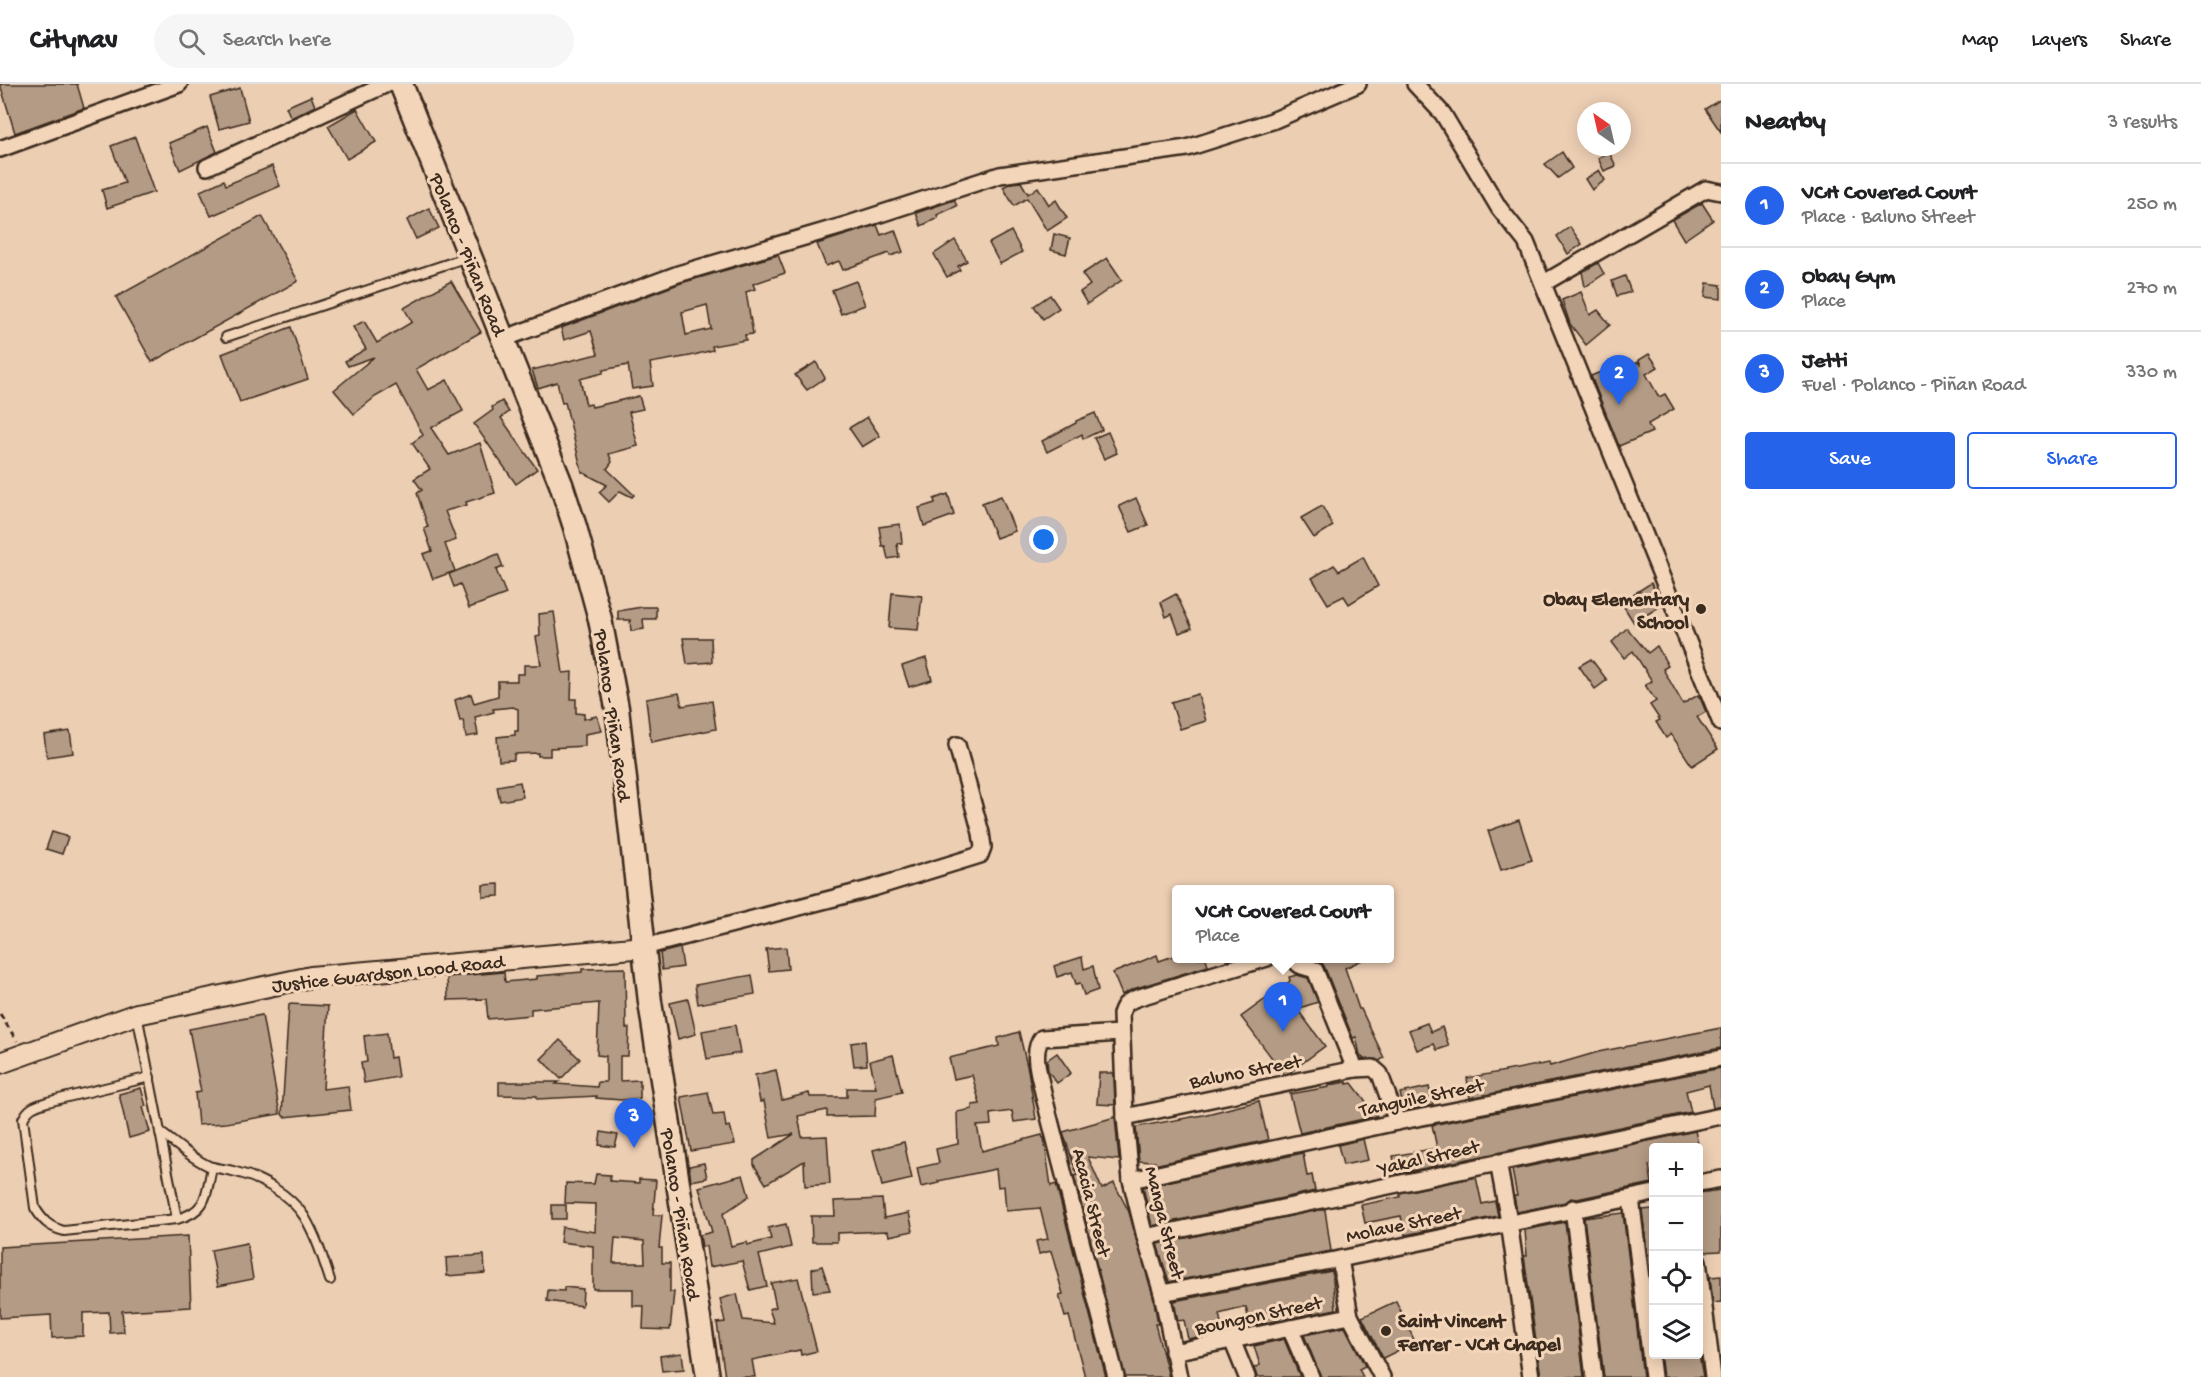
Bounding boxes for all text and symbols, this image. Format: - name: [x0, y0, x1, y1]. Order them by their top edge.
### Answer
- search box: [154, 14, 574, 68]
- text: Citynav: [30, 25, 118, 58]
- icon: search: [175, 25, 208, 58]
- text: Search here: [223, 28, 331, 54]
- text: Map: [1962, 29, 1998, 54]
- text: Layers: [2031, 29, 2087, 54]
- text: Share: [2120, 29, 2171, 54]
- north arrow: [1577, 102, 1631, 156]
- text: Nearby: [1745, 108, 1826, 139]
- text: 3 results: [2108, 112, 2177, 135]
- street label: Polanco - Piñan Road: [422, 170, 510, 342]
- text: VCH Covered Court: [1802, 181, 1976, 207]
- text: 1: [1760, 194, 1769, 217]
- text: 250 m: [2126, 194, 2177, 217]
- text: Place · Baluno Street: [1802, 207, 1974, 230]
- text: Obay Gym: [1802, 265, 1895, 291]
- text: 2: [1760, 278, 1769, 301]
- text: 270 m: [2127, 278, 2177, 301]
- text: Place: [1802, 291, 1846, 314]
- text: Jetti: [1802, 349, 1848, 375]
- pin: 2: [1600, 356, 1638, 405]
- text: 3: [1759, 362, 1770, 385]
- text: 330 m: [2126, 362, 2177, 385]
- text: Fuel · Polanco - Piñan Road: [1802, 375, 2025, 398]
- button: Save: [1745, 432, 1955, 489]
- button: Share: [1967, 432, 2177, 489]
- your location: [1029, 525, 1058, 554]
- place label: Obay Elementary School: [1543, 590, 1690, 636]
- marker: Obay Elementary School: [1694, 602, 1708, 616]
- street label: Polanco - Piñan Road: [587, 627, 634, 805]
- popup: [1172, 885, 1394, 963]
- text: VCH Covered Court: [1196, 900, 1370, 926]
- text: Place: [1196, 926, 1240, 949]
- street label: Justice Guardson Lood Road: [271, 952, 508, 999]
- pin: 1: [1264, 982, 1302, 1032]
- street label: Baluno Street: [1187, 1051, 1305, 1096]
- street label: Tanguile Street: [1357, 1075, 1488, 1124]
- pin: 3: [614, 1098, 654, 1148]
- street label: Polanco - Piñan Road: [653, 1126, 704, 1304]
- street label: Yakal Street: [1374, 1136, 1483, 1183]
- map controls: [1649, 1143, 1703, 1359]
- button: +: [1649, 1143, 1703, 1197]
- street label: Acacia Street: [1065, 1147, 1115, 1261]
- street label: Manga Street: [1138, 1164, 1188, 1283]
- button: −: [1649, 1197, 1703, 1251]
- street label: Molave Street: [1344, 1203, 1465, 1250]
- button: locate: [1649, 1251, 1703, 1305]
- street label: Boungon Street: [1192, 1292, 1326, 1342]
- button: layers: [1649, 1305, 1703, 1359]
- place label: Saint Vincent Ferrer - VCH Chapel: [1397, 1312, 1562, 1358]
- marker: Saint Vincent Ferrer - VCH Chapel: [1379, 1324, 1393, 1338]

